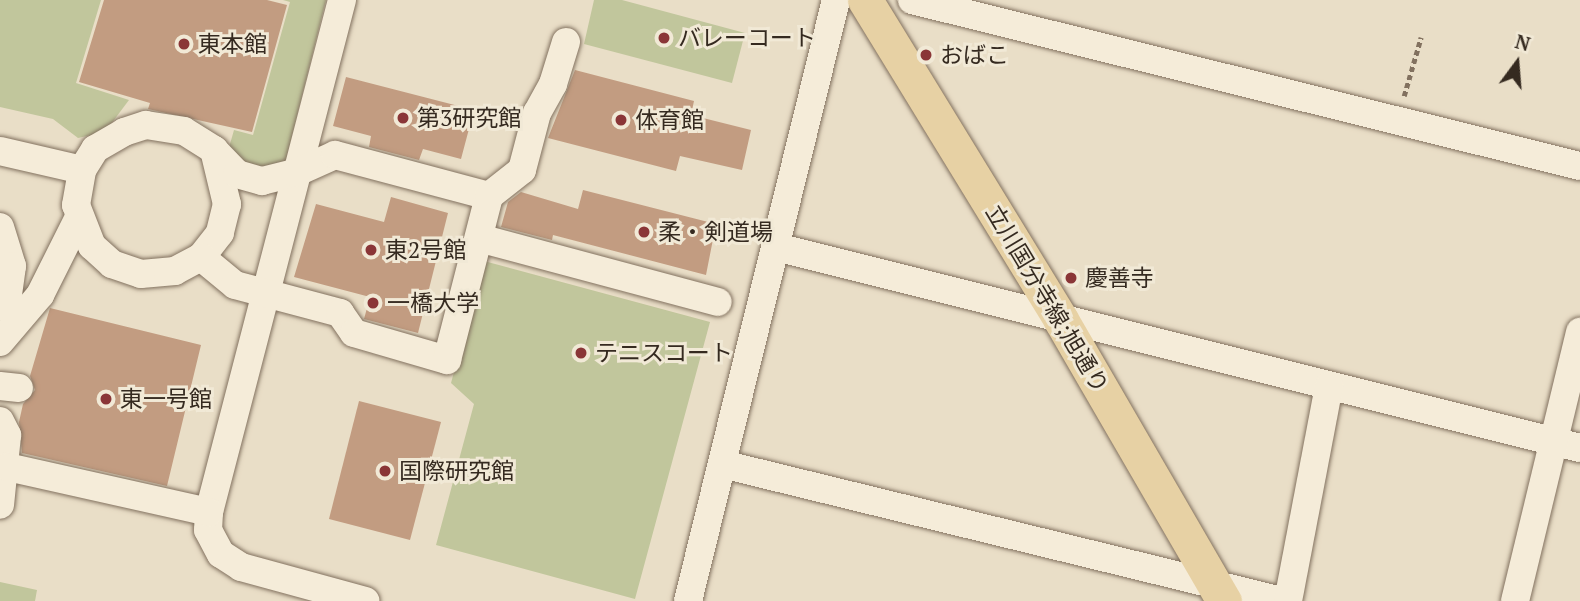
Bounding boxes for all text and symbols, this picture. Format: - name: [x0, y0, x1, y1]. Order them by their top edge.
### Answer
- place label: バレーコート: [678, 24, 816, 52]
- north arrow: [1482, 28, 1552, 98]
- text: N: [1513, 28, 1533, 56]
- place label: 東本館: [198, 30, 267, 58]
- marker: バレーコート: [656, 30, 672, 46]
- marker: 東本館: [176, 36, 192, 52]
- place label: おばこ: [940, 41, 1009, 69]
- marker: おばこ: [918, 47, 934, 63]
- place label: 第3研究館: [417, 104, 521, 132]
- place label: 体育館: [635, 106, 704, 134]
- marker: 第3研究館: [395, 110, 411, 126]
- marker: 体育館: [613, 112, 629, 128]
- street label: 立川国分寺線;旭通り: [980, 200, 1114, 398]
- place label: 柔・剣道場: [658, 218, 773, 246]
- marker: 柔・剣道場: [636, 224, 652, 240]
- place label: 東2号館: [385, 236, 466, 264]
- marker: 東2号館: [363, 242, 379, 258]
- place label: 慶善寺: [1085, 264, 1154, 292]
- marker: 慶善寺: [1063, 270, 1079, 286]
- place label: 一橋大学: [387, 289, 479, 317]
- marker: 一橋大学: [365, 295, 381, 311]
- place label: テニスコート: [595, 339, 733, 367]
- marker: テニスコート: [573, 345, 589, 361]
- place label: 東一号館: [120, 385, 212, 413]
- marker: 東一号館: [98, 391, 114, 407]
- place label: 国際研究館: [399, 457, 514, 485]
- marker: 国際研究館: [377, 463, 393, 479]

